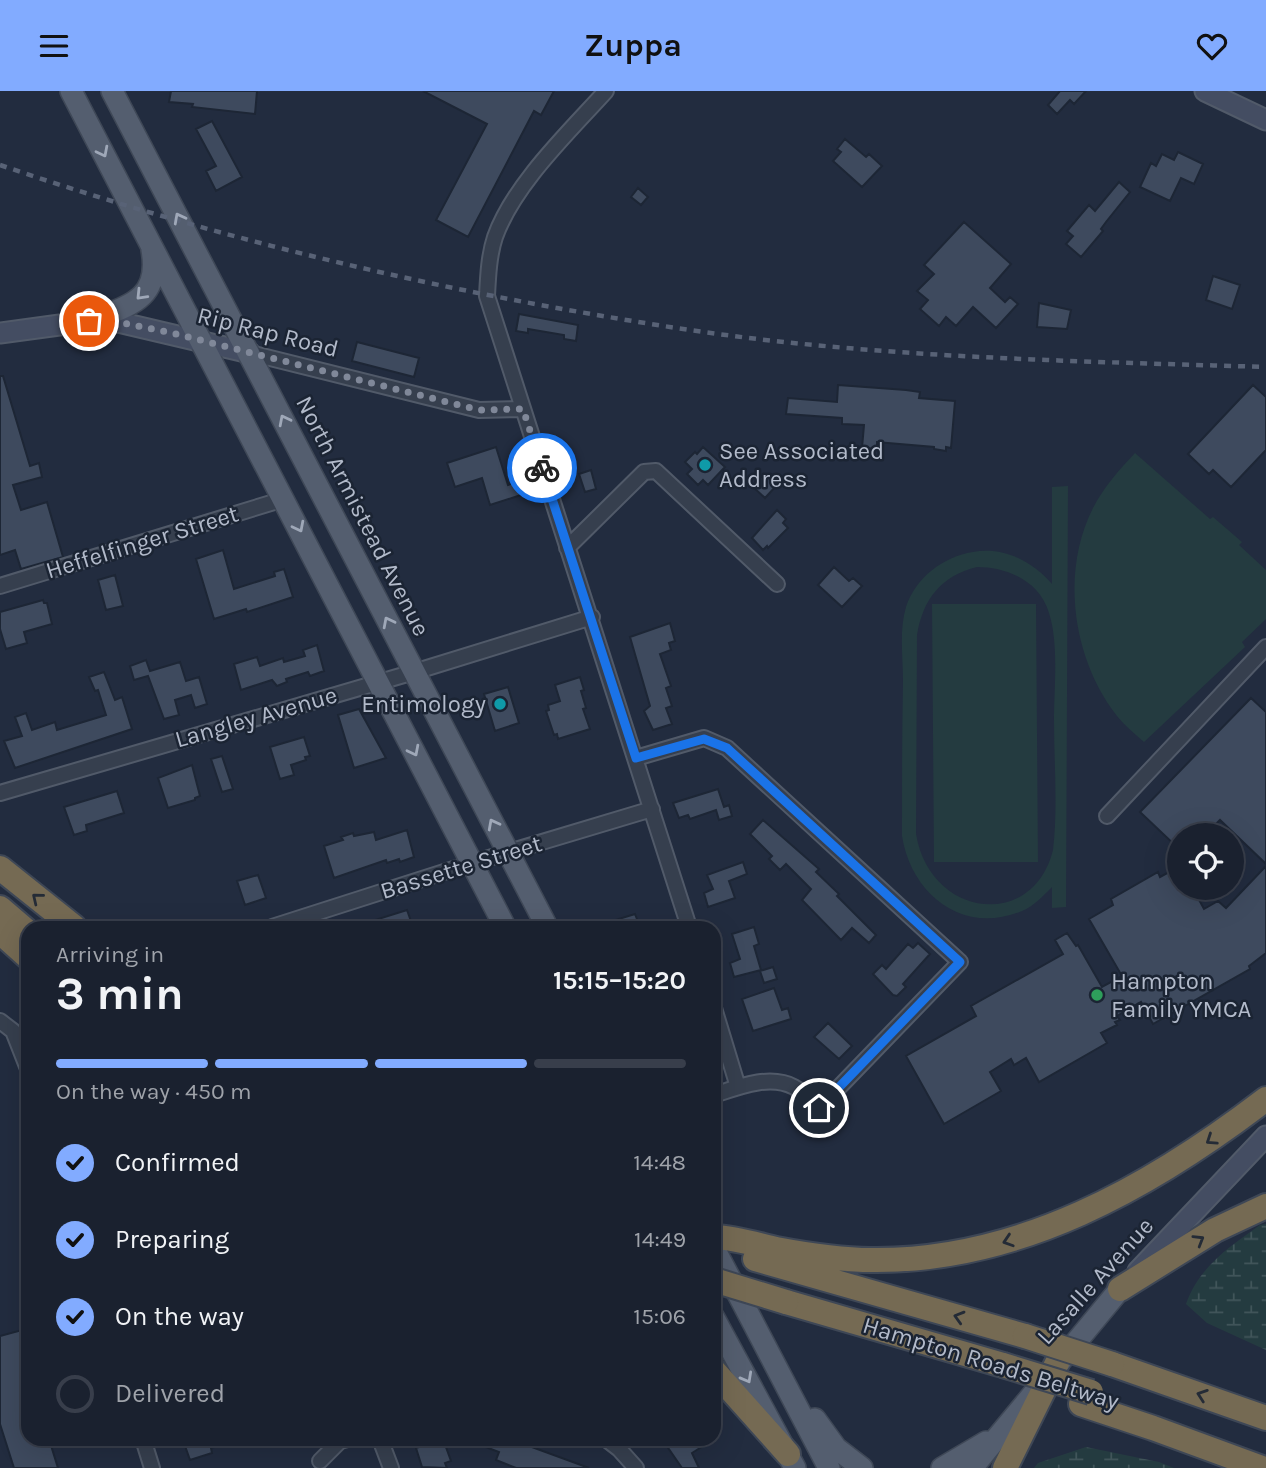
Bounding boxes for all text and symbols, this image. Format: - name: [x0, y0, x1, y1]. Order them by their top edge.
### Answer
- icon: menu: [35, 27, 73, 65]
- text: Zuppa: [584, 27, 682, 64]
- icon: heart: [1193, 27, 1231, 65]
- one-way arrow: [94, 144, 108, 157]
- one-way arrow: [174, 213, 187, 225]
- one-way arrow: [137, 287, 149, 300]
- pin: [59, 291, 119, 351]
- street label: Rip Rap Road: [195, 301, 341, 363]
- icon: bag: [70, 302, 108, 340]
- street label: North Armistead Avenue: [290, 391, 436, 641]
- one-way arrow: [278, 415, 292, 427]
- courier: [507, 433, 577, 503]
- place label: See Associated Address: [719, 437, 884, 493]
- icon: bike: [523, 449, 561, 487]
- marker: See Associated Address: [697, 457, 713, 473]
- street label: Heffelfinger Street: [42, 499, 242, 585]
- one-way arrow: [290, 520, 304, 532]
- one-way arrow: [382, 617, 396, 629]
- street label: Langley Avenue: [172, 680, 340, 754]
- place label: Entimology: [361, 690, 486, 718]
- marker: Entimology: [492, 696, 508, 712]
- one-way arrow: [406, 744, 419, 756]
- one-way arrow: [488, 818, 502, 831]
- map controls: [1167, 823, 1244, 900]
- button: locate: [1167, 823, 1244, 900]
- street label: Bassette Street: [377, 829, 545, 905]
- one-way arrow: [32, 893, 45, 906]
- text: Arriving in: [56, 941, 164, 968]
- text: 15:15–15:20: [553, 965, 686, 996]
- text: 3 min: [56, 967, 184, 1021]
- place label: Hampton Family YMCA: [1111, 967, 1252, 1023]
- marker: Hampton Family YMCA: [1089, 987, 1105, 1003]
- text: On the way · 450 m: [56, 1078, 252, 1105]
- pin: [789, 1078, 849, 1138]
- icon: home: [800, 1089, 838, 1127]
- one-way arrow: [1206, 1132, 1219, 1144]
- icon: check: [56, 1144, 94, 1182]
- text: Confirmed: [115, 1147, 240, 1178]
- text: 14:48: [633, 1149, 686, 1176]
- street label: Lasalle Avenue: [1031, 1212, 1159, 1350]
- icon: check: [56, 1221, 94, 1259]
- text: Preparing: [115, 1224, 229, 1255]
- text: 14:49: [634, 1226, 686, 1253]
- one-way arrow: [1003, 1233, 1015, 1248]
- one-way arrow: [1191, 1235, 1204, 1248]
- icon: check: [56, 1298, 94, 1336]
- text: On the way: [115, 1301, 244, 1332]
- text: 15:06: [633, 1303, 686, 1330]
- street label: Hampton Roads Beltway: [860, 1311, 1122, 1415]
- one-way arrow: [953, 1311, 965, 1326]
- one-way arrow: [738, 1371, 752, 1383]
- text: Delivered: [115, 1378, 225, 1409]
- one-way arrow: [1196, 1389, 1208, 1403]

